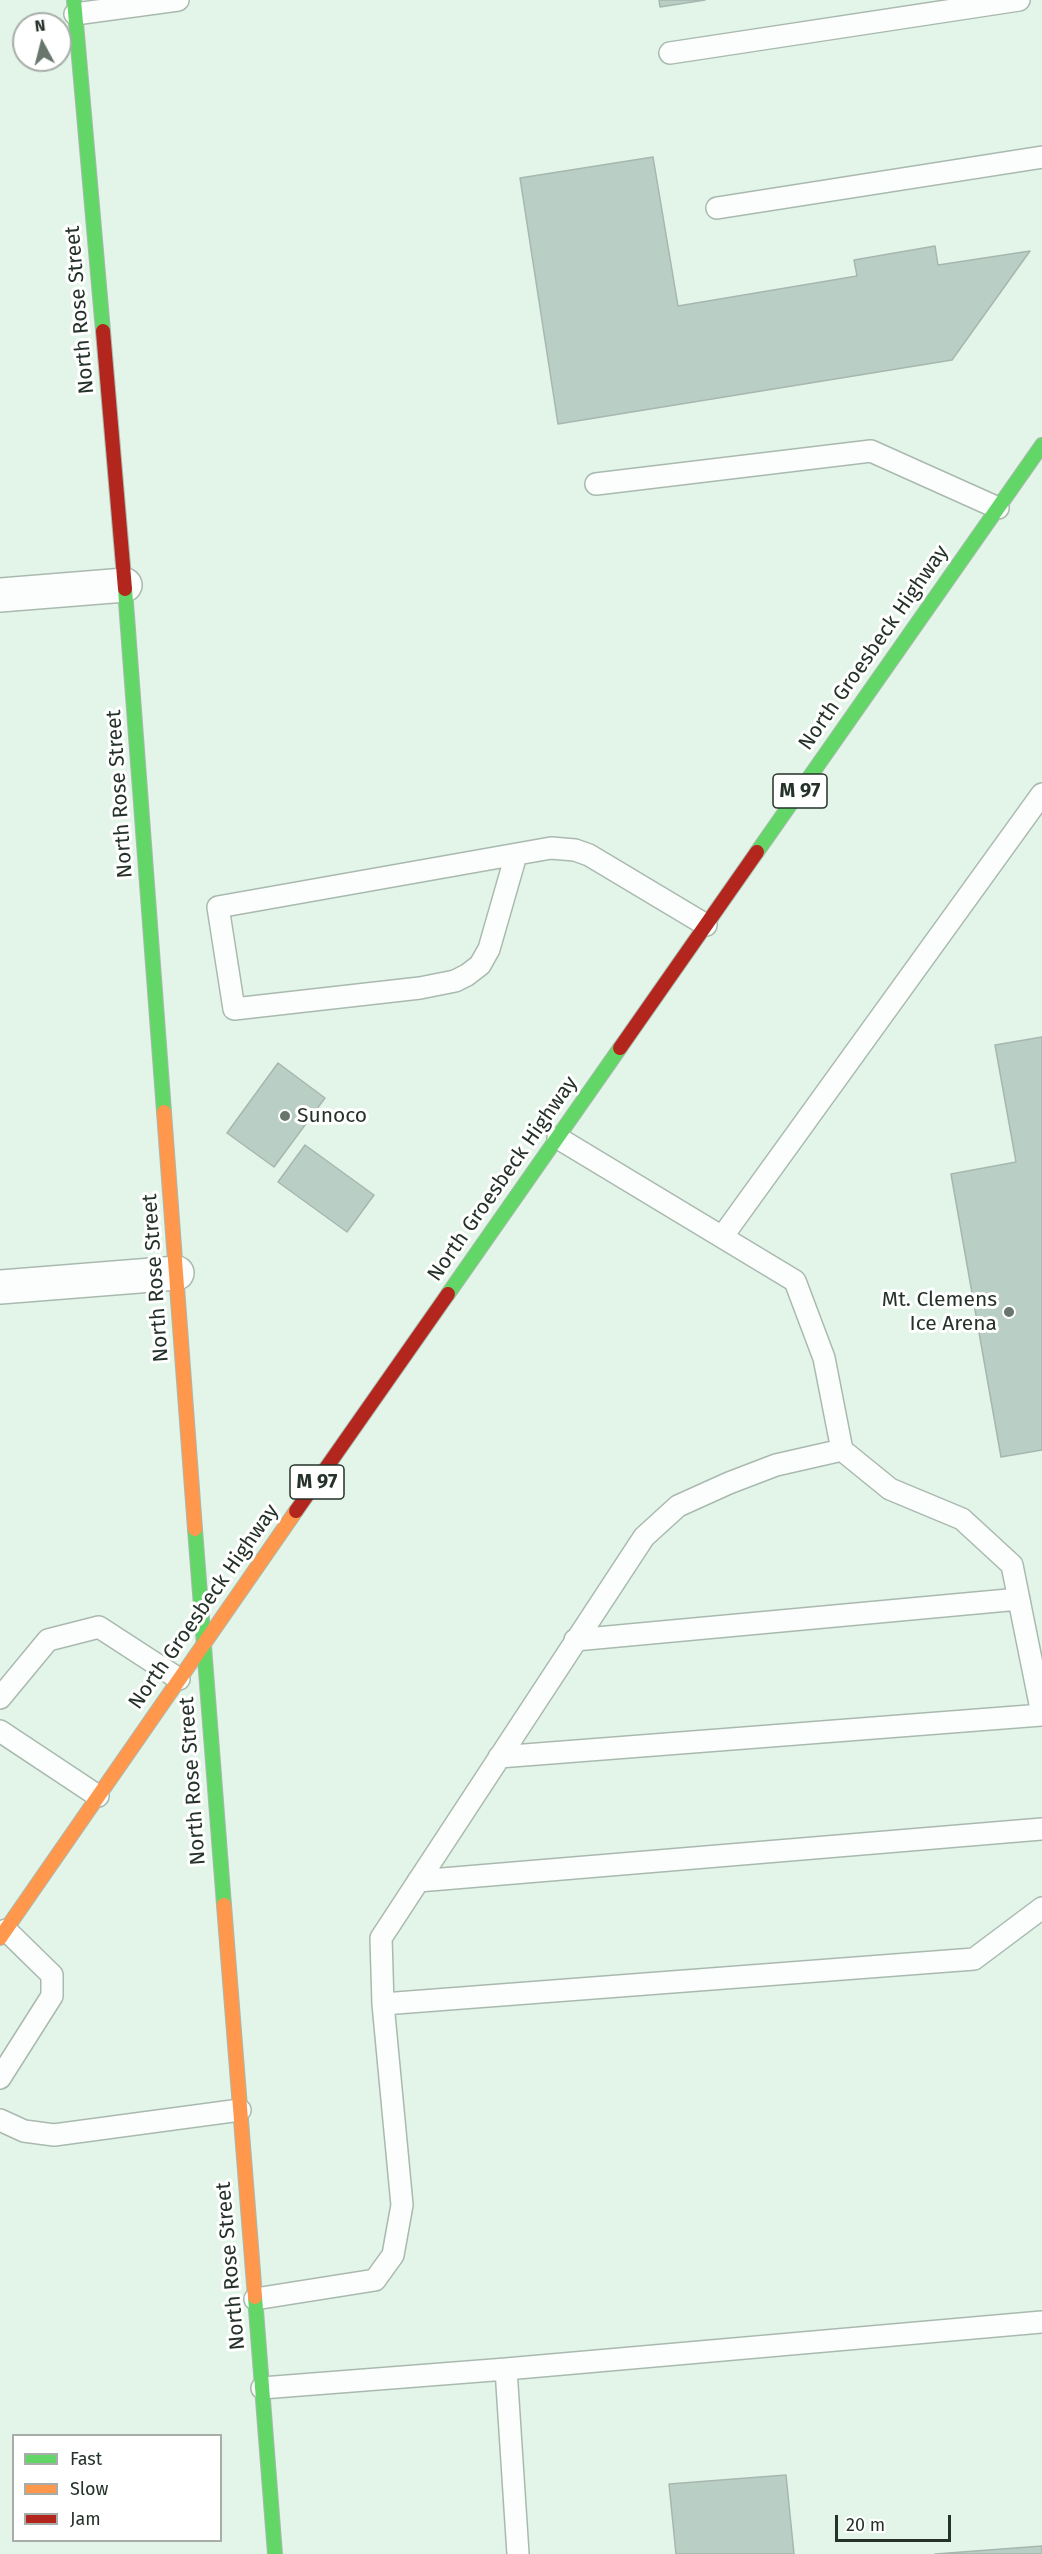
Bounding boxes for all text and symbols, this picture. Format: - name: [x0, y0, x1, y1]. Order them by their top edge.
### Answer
- north arrow: [12, 12, 72, 72]
- text: N: [34, 16, 46, 36]
- street label: North Rose Street: [60, 225, 100, 395]
- street label: North Groesbeck Highway: [794, 541, 954, 755]
- street label: North Rose Street: [102, 709, 138, 879]
- road number: M 97: [773, 774, 827, 808]
- street label: North Groesbeck Highway: [423, 1072, 583, 1286]
- place label: Sunoco: [297, 1103, 367, 1129]
- marker: Sunoco: [278, 1109, 292, 1123]
- street label: North Rose Street: [138, 1193, 174, 1363]
- place label: Mt. Clemens Ice Arena: [882, 1287, 997, 1337]
- marker: Mt. Clemens Ice Arena: [1002, 1305, 1016, 1319]
- road number: M 97: [290, 1465, 344, 1499]
- street label: North Groesbeck Highway: [124, 1500, 284, 1714]
- street label: North Rose Street: [175, 1696, 211, 1866]
- street label: North Rose Street: [211, 2181, 251, 2351]
- legend: [12, 2434, 222, 2542]
- text: Fast: [70, 2448, 102, 2470]
- text: Slow: [70, 2478, 108, 2500]
- scale bar: [838, 2503, 954, 2541]
- text: Jam: [70, 2508, 101, 2530]
- text: 20 m: [846, 2514, 885, 2536]

